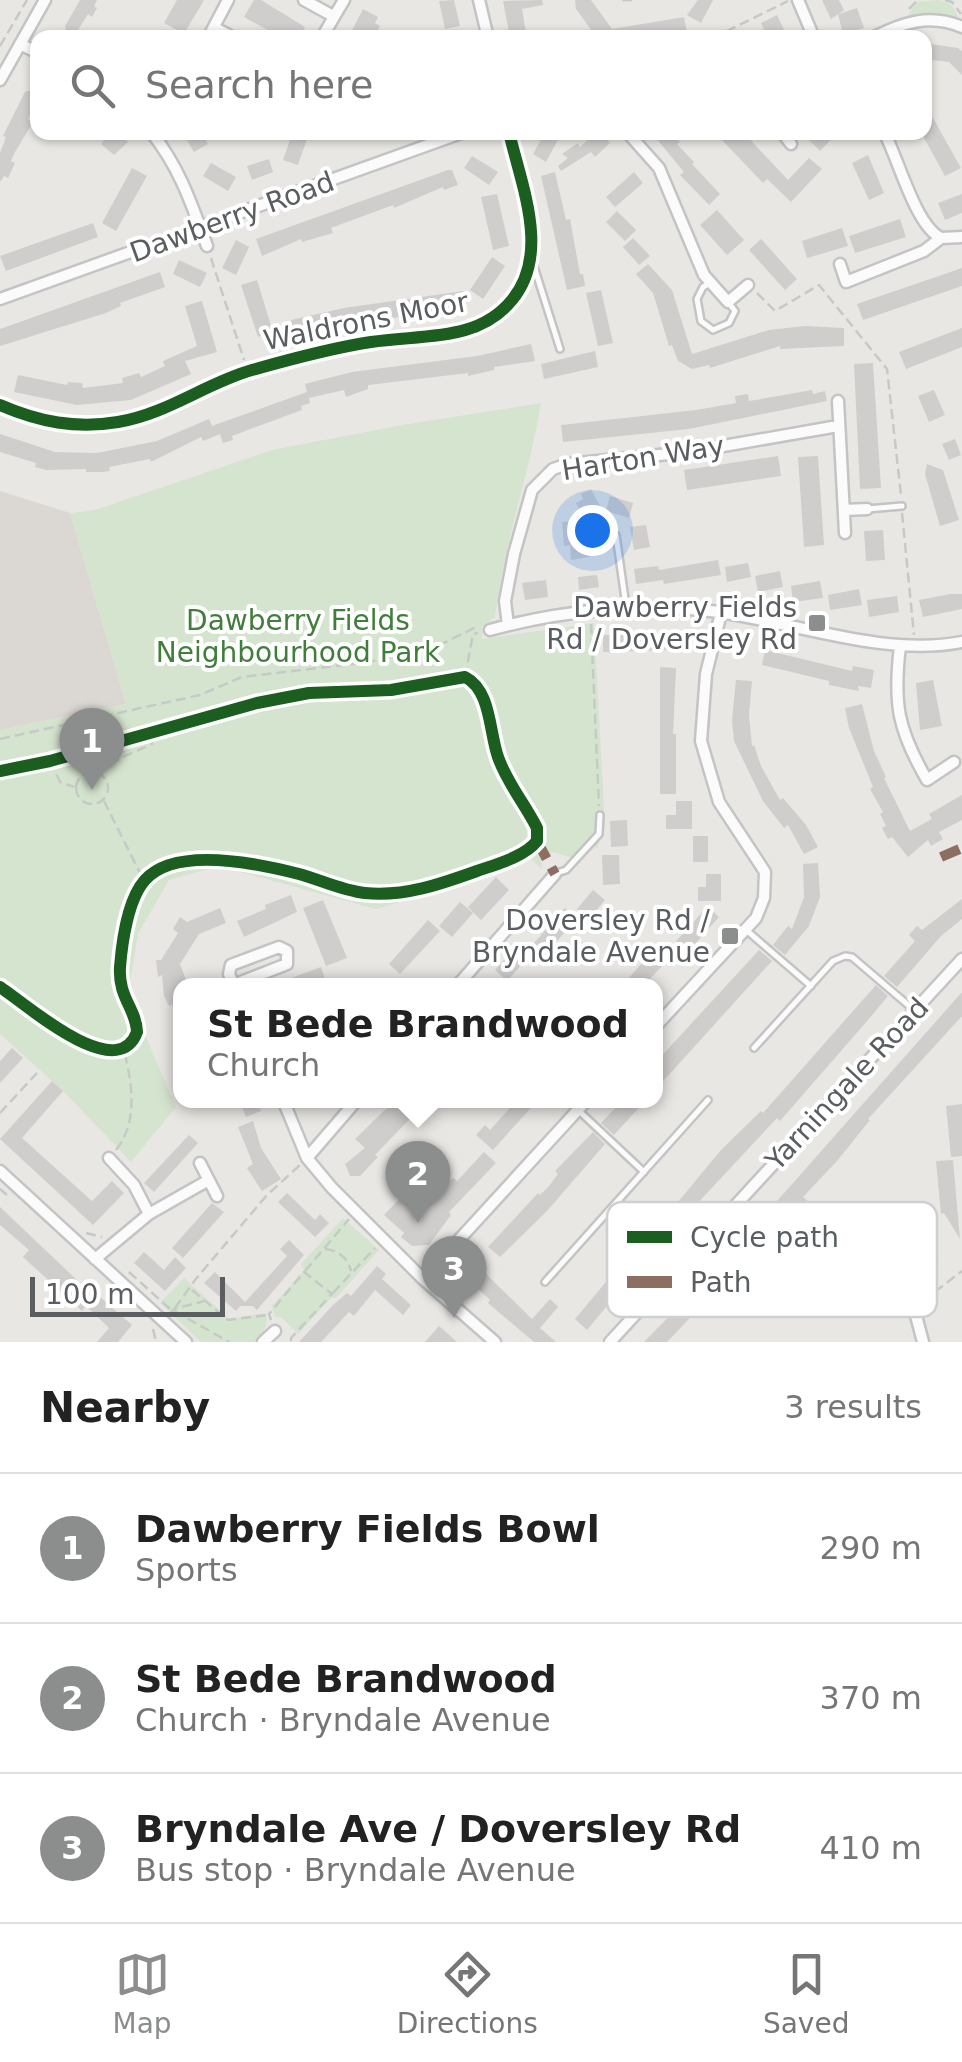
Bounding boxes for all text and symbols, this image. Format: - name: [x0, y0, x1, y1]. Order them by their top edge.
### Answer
- search box: [30, 30, 932, 140]
- icon: search: [65, 58, 120, 113]
- text: Search here: [145, 63, 373, 107]
- street label: Dawberry Road: [125, 165, 339, 269]
- street label: Waldrons Moor: [261, 285, 472, 357]
- street label: Harton Way: [559, 429, 727, 487]
- your location: [567, 505, 618, 556]
- place label: Dawberry Fields Rd / Doversley Rd: [546, 591, 797, 656]
- park label: Dawberry Fields Neighbourhood Park: [156, 604, 441, 669]
- marker: Dawberry Fields Rd / Doversley Rd: [806, 612, 828, 634]
- pin: 1: [59, 708, 124, 790]
- place label: Doversley Rd / Bryndale Avenue: [472, 904, 711, 969]
- marker: Doversley Rd / Bryndale Avenue: [719, 925, 741, 947]
- popup: [173, 978, 663, 1108]
- street label: Yarningale Road: [758, 991, 935, 1178]
- text: St Bede Brandwood: [207, 1002, 629, 1046]
- text: Church: [207, 1046, 320, 1084]
- pin: 2: [386, 1140, 450, 1223]
- legend: [607, 1202, 937, 1317]
- text: Cycle path: [690, 1221, 839, 1254]
- pin: 3: [422, 1236, 486, 1318]
- text: Path: [690, 1266, 752, 1299]
- scale bar: [30, 1272, 225, 1316]
- text: 100 m: [45, 1278, 135, 1311]
- text: Nearby: [40, 1383, 210, 1432]
- text: 3 results: [784, 1388, 922, 1426]
- text: Dawberry Fields Bowl: [135, 1507, 600, 1551]
- text: 1: [61, 1529, 84, 1567]
- text: 290 m: [820, 1529, 922, 1567]
- text: Sports: [135, 1551, 238, 1589]
- text: St Bede Brandwood: [135, 1657, 557, 1701]
- text: 2: [61, 1679, 84, 1717]
- text: 370 m: [820, 1679, 922, 1717]
- text: Church · Bryndale Avenue: [135, 1701, 551, 1739]
- text: Bryndale Ave / Doversley Rd: [135, 1807, 741, 1851]
- text: 3: [61, 1829, 84, 1867]
- text: 410 m: [820, 1829, 922, 1867]
- text: Bus stop · Bryndale Avenue: [135, 1851, 576, 1889]
- tab: Map: [113, 1947, 172, 2040]
- tab: Directions: [397, 1947, 538, 2040]
- tab: Saved: [763, 1947, 849, 2040]

